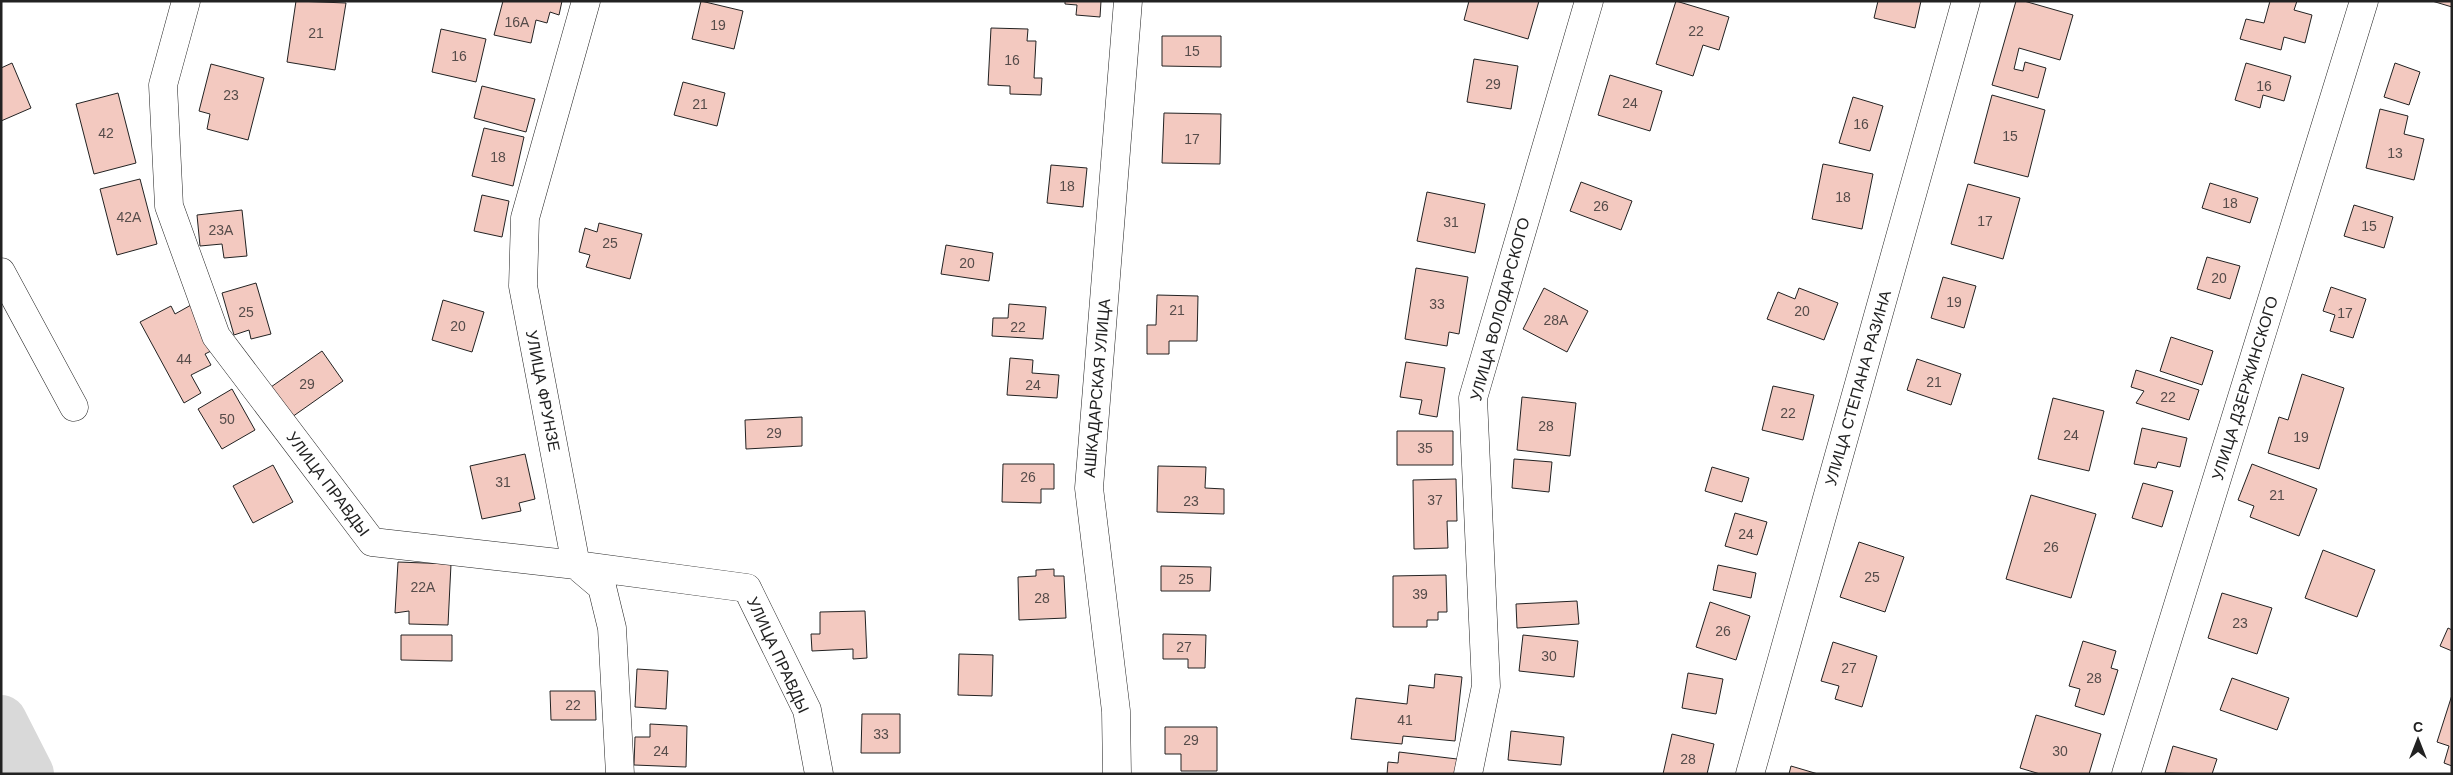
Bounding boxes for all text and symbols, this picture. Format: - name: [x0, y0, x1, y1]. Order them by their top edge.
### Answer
- house number: 16А: [505, 14, 530, 30]
- house number: 19: [710, 17, 726, 33]
- house number: 22: [1688, 23, 1704, 39]
- house number: 21: [308, 25, 324, 41]
- house number: 15: [1184, 43, 1200, 59]
- house number: 16: [451, 48, 467, 64]
- house number: 16: [1004, 52, 1020, 68]
- house number: 29: [1485, 76, 1501, 92]
- house number: 16: [2256, 78, 2272, 94]
- house number: 23: [223, 87, 239, 103]
- house number: 24: [1622, 95, 1638, 111]
- house number: 21: [692, 96, 708, 112]
- house number: 16: [1853, 116, 1869, 132]
- house number: 42: [98, 125, 114, 141]
- house number: 15: [2002, 128, 2018, 144]
- house number: 17: [1184, 131, 1200, 147]
- house number: 13: [2387, 145, 2403, 161]
- house number: 18: [490, 149, 506, 165]
- house number: 18: [1059, 178, 1075, 194]
- house number: 18: [1835, 189, 1851, 205]
- house number: 18: [2222, 195, 2238, 211]
- house number: 26: [1593, 198, 1609, 214]
- house number: 42А: [117, 209, 142, 225]
- house number: 17: [1977, 213, 1993, 229]
- house number: 31: [1443, 214, 1459, 230]
- street label: УЛИЦА ВОЛОДАРСКОГО: [1467, 216, 1533, 402]
- house number: 15: [2361, 218, 2377, 234]
- house number: 23А: [209, 222, 234, 238]
- house number: 25: [602, 235, 618, 251]
- house number: 20: [959, 255, 975, 271]
- house number: 20: [2211, 270, 2227, 286]
- street label: УЛИЦА СТЕПАНА РАЗИНА: [1822, 288, 1894, 488]
- house number: 19: [1946, 294, 1962, 310]
- street label: УЛИЦА ДЗЕРЖИНСКОГО: [2209, 294, 2281, 482]
- house number: 33: [1429, 296, 1445, 312]
- street label: АШКАДАРСКАЯ УЛИЦА: [1081, 298, 1113, 478]
- house number: 21: [1169, 302, 1185, 318]
- house number: 20: [1794, 303, 1810, 319]
- house number: 25: [238, 304, 254, 320]
- house number: 17: [2337, 305, 2353, 321]
- house number: 28А: [1544, 312, 1569, 328]
- house number: 20: [450, 318, 466, 334]
- house number: 22: [1010, 319, 1026, 335]
- street label: УЛИЦА ФРУНЗЕ: [523, 329, 563, 453]
- house number: 44: [176, 351, 192, 367]
- house number: 21: [1926, 374, 1942, 390]
- house number: 29: [299, 376, 315, 392]
- house number: 24: [1025, 377, 1041, 393]
- house number: 22: [2160, 389, 2176, 405]
- house number: 22: [1780, 405, 1796, 421]
- house number: 50: [219, 411, 235, 427]
- house number: 28: [1538, 418, 1554, 434]
- house number: 29: [766, 425, 782, 441]
- house number: 24: [2063, 427, 2079, 443]
- street label: УЛИЦА ПРАВДЫ: [283, 429, 373, 539]
- house number: 19: [2293, 429, 2309, 445]
- house number: 35: [1417, 440, 1433, 456]
- house number: 26: [1020, 469, 1036, 485]
- house number: 31: [495, 474, 511, 490]
- house number: 21: [2269, 487, 2285, 503]
- house number: 37: [1427, 492, 1443, 508]
- house number: 23: [1183, 493, 1199, 509]
- house number: 24: [1738, 526, 1754, 542]
- house number: 26: [2043, 539, 2059, 555]
- house number: 25: [1864, 569, 1880, 585]
- house number: 25: [1178, 571, 1194, 587]
- house number: 22А: [411, 579, 436, 595]
- house number: 39: [1412, 586, 1428, 602]
- house number: 28: [1034, 590, 1050, 606]
- street label: УЛИЦА ПРАВДЫ: [744, 594, 812, 716]
- house number: 23: [2232, 615, 2248, 631]
- house number: 26: [1715, 623, 1731, 639]
- house number: 27: [1176, 639, 1192, 655]
- house number: 30: [1541, 648, 1557, 664]
- house number: 27: [1841, 660, 1857, 676]
- house number: 28: [2086, 670, 2102, 686]
- house number: 22: [565, 697, 581, 713]
- house number: 41: [1397, 712, 1413, 728]
- north arrow: [2393, 715, 2443, 765]
- text: С: [2413, 719, 2423, 735]
- house number: 33: [873, 726, 889, 742]
- house number: 29: [1183, 732, 1199, 748]
- house number: 24: [653, 743, 669, 759]
- house number: 30: [2052, 743, 2068, 759]
- house number: 28: [1680, 751, 1696, 767]

